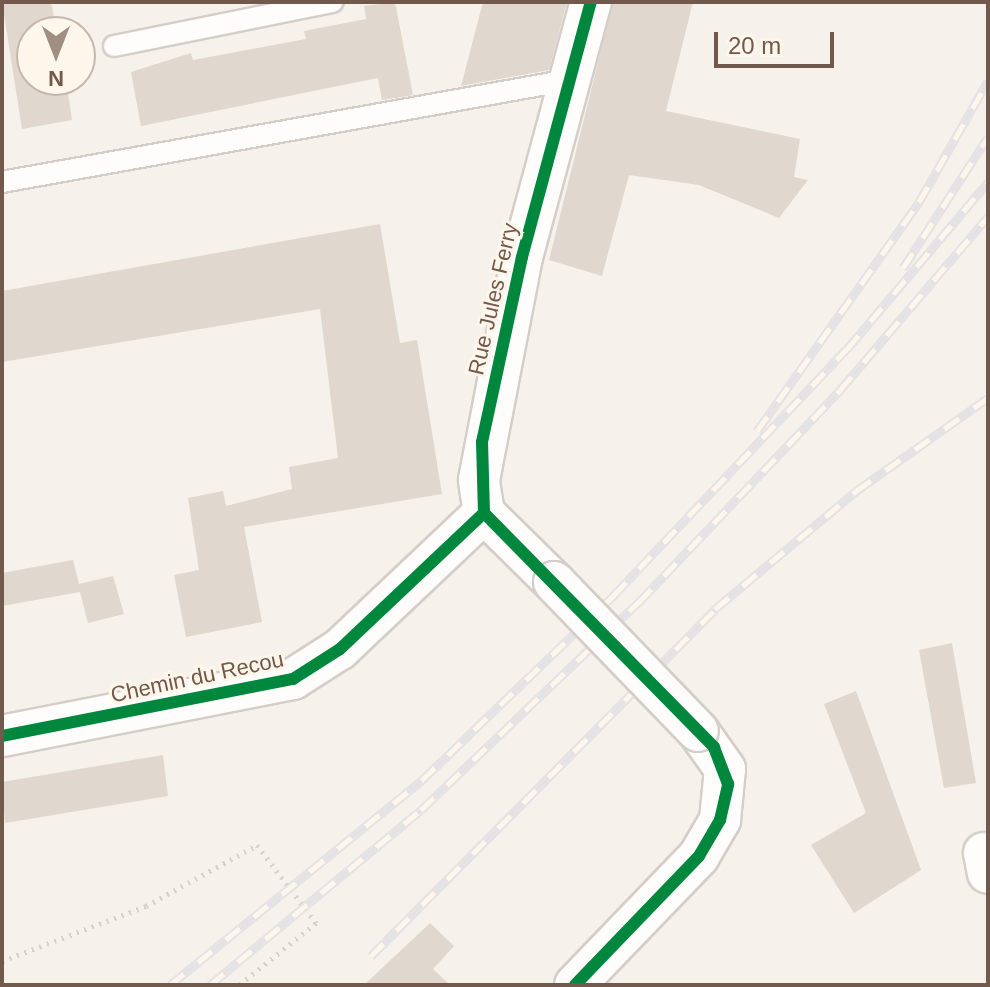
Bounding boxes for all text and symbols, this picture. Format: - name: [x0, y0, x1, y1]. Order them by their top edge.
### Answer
- north arrow: [16, 16, 96, 96]
- scale bar: [718, 16, 838, 66]
- text: 20 m: [728, 32, 781, 59]
- text: N: [48, 66, 64, 91]
- street label: Rue Jules Ferry: [463, 220, 523, 378]
- street label: Chemin du Recou: [108, 646, 286, 708]

